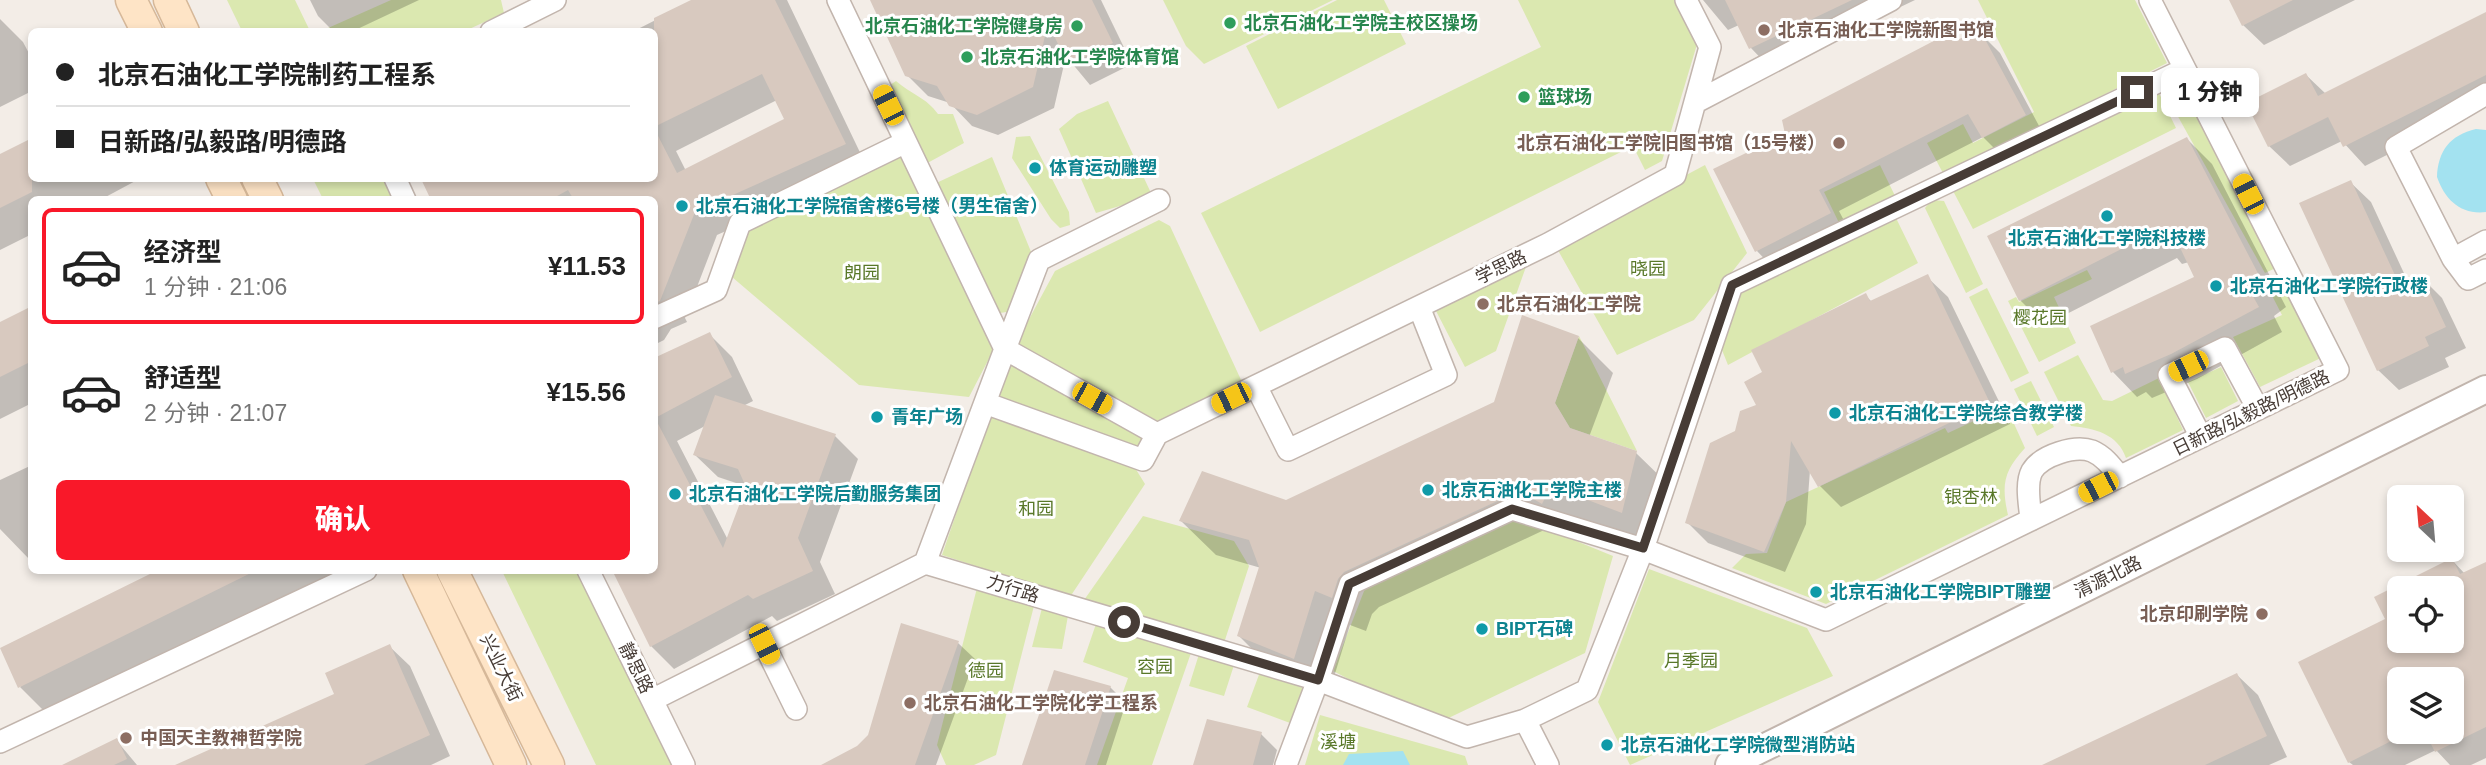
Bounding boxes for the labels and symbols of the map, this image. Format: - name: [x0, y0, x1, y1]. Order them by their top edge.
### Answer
- place label: 北京石油化工学院主校区操场: [1244, 13, 1478, 33]
- marker: 北京石油化工学院主校区操场: [1222, 15, 1238, 31]
- place label: 北京石油化工学院健身房: [865, 16, 1063, 36]
- marker: 北京石油化工学院健身房: [1069, 18, 1085, 34]
- place label: 北京石油化工学院新图书馆: [1778, 20, 1994, 40]
- marker: 北京石油化工学院新图书馆: [1756, 22, 1772, 38]
- place label: 北京石油化工学院体育馆: [981, 47, 1179, 67]
- marker: 北京石油化工学院体育馆: [959, 49, 975, 65]
- callout: 1 分钟: [2162, 68, 2260, 116]
- route end: [2121, 76, 2153, 108]
- car: [870, 82, 907, 128]
- place label: 篮球场: [1538, 87, 1592, 107]
- marker: 篮球场: [1516, 89, 1532, 105]
- place label: 北京石油化工学院旧图书馆（15号楼）: [1517, 133, 1825, 153]
- marker: 北京石油化工学院旧图书馆（15号楼）: [1831, 135, 1847, 151]
- place label: 体育运动雕塑: [1049, 158, 1157, 178]
- marker: 体育运动雕塑: [1027, 160, 1043, 176]
- car: [2230, 171, 2267, 217]
- place label: 北京石油化工学院宿舍楼6号楼（男生宿舍）: [696, 196, 1048, 216]
- marker: 北京石油化工学院宿舍楼6号楼（男生宿舍）: [674, 198, 690, 214]
- marker: 北京石油化工学院科技楼: [2099, 208, 2115, 224]
- place label: 北京石油化工学院科技楼: [2008, 228, 2206, 248]
- street label: 学思路: [1472, 246, 1530, 288]
- park label: 晓园: [1630, 259, 1666, 279]
- park label: 朗园: [844, 263, 880, 283]
- place label: 北京石油化工学院行政楼: [2230, 275, 2428, 296]
- marker: 北京石油化工学院行政楼: [2208, 278, 2224, 294]
- place label: 北京石油化工学院: [1497, 294, 1641, 314]
- marker: 北京石油化工学院: [1475, 296, 1491, 312]
- park label: 樱花园: [2013, 308, 2067, 328]
- car: [2165, 347, 2212, 385]
- street label: 日新路/弘毅路/明德路: [2169, 366, 2333, 460]
- car: [1069, 379, 1116, 417]
- car: [1208, 379, 1255, 417]
- place label: 北京石油化工学院综合教学楼: [1849, 403, 2083, 423]
- marker: 北京石油化工学院综合教学楼: [1827, 405, 1843, 421]
- place label: 青年广场: [891, 407, 963, 427]
- marker: 青年广场: [869, 409, 885, 425]
- car: [2075, 468, 2122, 506]
- place label: 北京石油化工学院主楼: [1442, 480, 1622, 500]
- marker: 北京石油化工学院主楼: [1420, 482, 1436, 498]
- place label: 北京石油化工学院后勤服务集团: [689, 484, 941, 504]
- north arrow: [2387, 485, 2464, 562]
- marker: 北京石油化工学院后勤服务集团: [667, 486, 683, 502]
- park label: 银杏林: [1944, 487, 1998, 507]
- park label: 和园: [1018, 499, 1054, 519]
- street label: 清源北路: [2071, 552, 2145, 602]
- street label: 力行路: [984, 572, 1042, 606]
- place label: 北京石油化工学院BIPT雕塑: [1830, 582, 2051, 602]
- marker: 北京石油化工学院BIPT雕塑: [1808, 584, 1824, 600]
- place label: 北京印刷学院: [2140, 604, 2248, 624]
- route start: [1108, 606, 1140, 638]
- marker: 北京印刷学院: [2254, 606, 2270, 622]
- place label: BIPT石碑: [1496, 619, 1573, 639]
- car: [746, 621, 783, 667]
- marker: BIPT石碑: [1474, 621, 1490, 637]
- street label: 兴业大街: [476, 631, 526, 705]
- street label: 静思路: [615, 639, 657, 697]
- park label: 月季园: [1664, 651, 1718, 671]
- park label: 容园: [1137, 657, 1173, 677]
- park label: 德园: [968, 661, 1004, 681]
- place label: 北京石油化工学院化学工程系: [924, 693, 1158, 713]
- marker: 北京石油化工学院化学工程系: [902, 695, 918, 711]
- place label: 中国天主教神哲学院: [140, 728, 302, 748]
- marker: 中国天主教神哲学院: [118, 730, 134, 746]
- park label: 溪塘: [1320, 732, 1356, 752]
- place label: 北京石油化工学院微型消防站: [1621, 735, 1855, 755]
- marker: 北京石油化工学院微型消防站: [1599, 737, 1615, 753]

